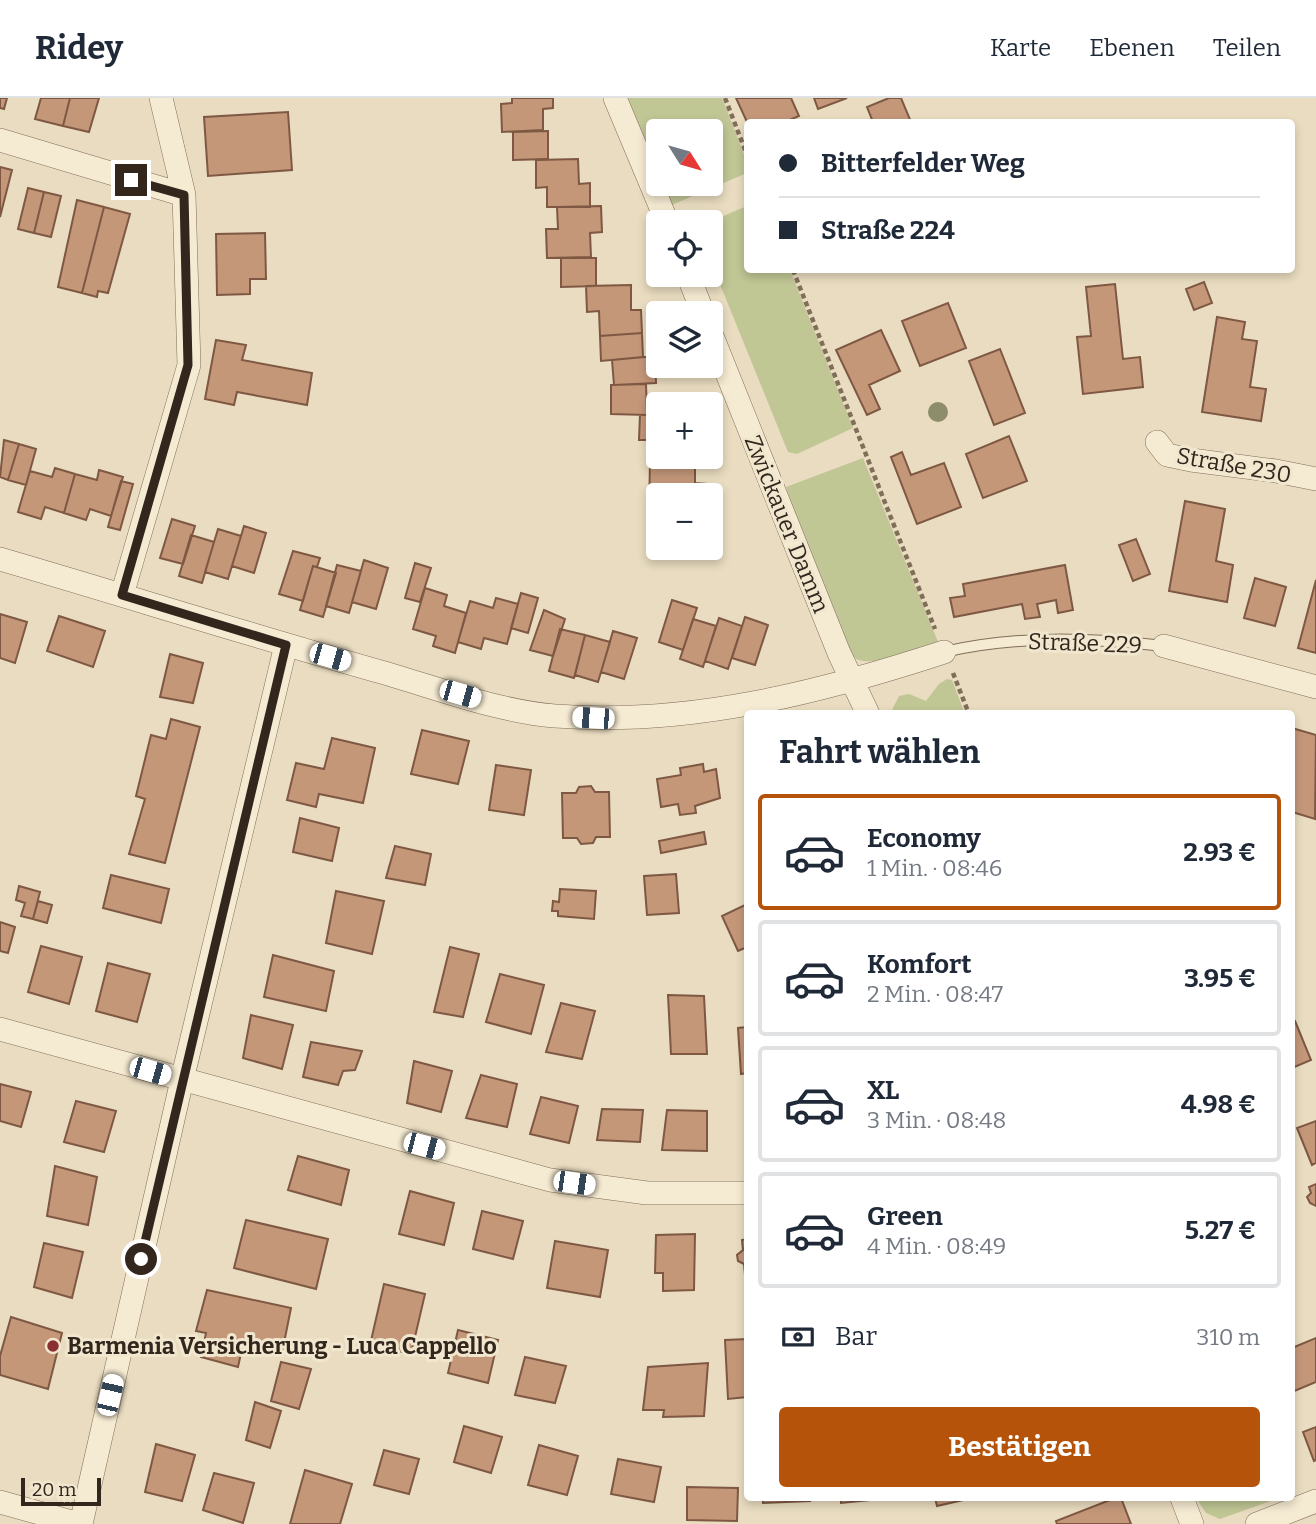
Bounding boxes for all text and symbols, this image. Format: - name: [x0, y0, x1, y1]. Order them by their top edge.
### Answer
- text: Ridey: [35, 28, 123, 68]
- text: Karte: [990, 34, 1051, 62]
- text: Ebenen: [1089, 34, 1175, 62]
- text: Teilen: [1213, 34, 1281, 62]
- north arrow: [646, 119, 723, 196]
- map controls: [646, 119, 723, 560]
- text: Bitterfelder Weg: [821, 148, 1025, 179]
- route end: [115, 164, 147, 196]
- button: locate: [646, 210, 723, 287]
- text: Straße 224: [821, 215, 955, 246]
- button: layers: [646, 301, 723, 378]
- button: +: [646, 392, 723, 469]
- street label: Zwickauer Damm: [739, 431, 835, 617]
- street label: Straße 230: [1174, 441, 1294, 489]
- button: −: [646, 483, 723, 560]
- street label: Straße 229: [1027, 627, 1143, 659]
- car: [307, 641, 354, 673]
- car: [437, 678, 484, 710]
- car: [572, 706, 615, 730]
- text: Fahrt wählen: [779, 733, 980, 771]
- icon: car: [783, 821, 846, 884]
- text: Economy: [867, 823, 981, 854]
- text: 2.93 €: [1183, 837, 1256, 868]
- text: 1 Min. · 08:46: [867, 854, 1002, 882]
- icon: car: [783, 947, 846, 1010]
- text: Komfort: [867, 949, 972, 980]
- text: 3.95 €: [1184, 963, 1256, 994]
- text: 2 Min. · 08:47: [867, 980, 1003, 1008]
- car: [127, 1055, 174, 1087]
- icon: car: [783, 1073, 846, 1136]
- text: XL: [867, 1075, 899, 1106]
- text: 4.98 €: [1181, 1089, 1256, 1120]
- text: 3 Min. · 08:48: [867, 1106, 1006, 1134]
- car: [401, 1130, 448, 1162]
- car: [552, 1170, 597, 1196]
- icon: car: [783, 1199, 846, 1262]
- text: Green: [867, 1201, 943, 1232]
- text: 5.27 €: [1185, 1215, 1256, 1246]
- text: 4 Min. · 08:49: [867, 1232, 1006, 1260]
- route start: [125, 1243, 157, 1275]
- icon: cash: [779, 1318, 817, 1356]
- text: Bar: [835, 1321, 877, 1352]
- text: 310 m: [1196, 1323, 1260, 1351]
- place label: Barmenia Versicherung - Luca Cappello: [67, 1332, 497, 1360]
- marker: Barmenia Versicherung - Luca Cappello: [45, 1338, 61, 1354]
- car: [96, 1372, 125, 1418]
- button: Bestätigen: [779, 1407, 1260, 1487]
- scale bar: [21, 1475, 102, 1507]
- text: 20 m: [32, 1478, 76, 1501]

